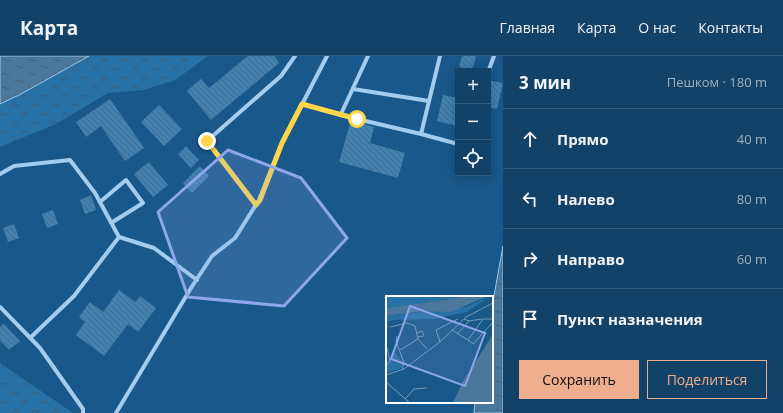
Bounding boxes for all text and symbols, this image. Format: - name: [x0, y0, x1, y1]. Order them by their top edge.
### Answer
- text: Карта: [20, 15, 78, 41]
- text: Главная: [500, 18, 555, 37]
- text: Карта: [577, 18, 616, 37]
- text: О нас: [638, 18, 676, 37]
- text: Контакты: [698, 18, 763, 37]
- map controls: [455, 68, 491, 176]
- button: +: [455, 68, 491, 104]
- text: 3 мин: [519, 71, 571, 94]
- text: Пешком · 180 m: [667, 73, 767, 91]
- button: −: [455, 104, 491, 140]
- route start: [348, 110, 366, 128]
- icon: ahead: [519, 128, 541, 150]
- text: Прямо: [557, 129, 609, 149]
- text: 40 m: [737, 130, 767, 148]
- route end: [198, 132, 216, 150]
- button: locate: [455, 140, 491, 176]
- icon: left: [519, 188, 541, 210]
- text: Налево: [557, 189, 615, 209]
- text: 80 m: [737, 190, 767, 208]
- icon: right: [519, 248, 541, 270]
- text: Направо: [557, 249, 625, 269]
- text: 60 m: [737, 250, 767, 268]
- inset map: [386, 296, 493, 403]
- icon: arrive: [519, 308, 541, 330]
- text: Пункт назначения: [557, 309, 703, 329]
- button: Сохранить: [519, 360, 639, 399]
- button: Поделиться: [647, 360, 767, 399]

